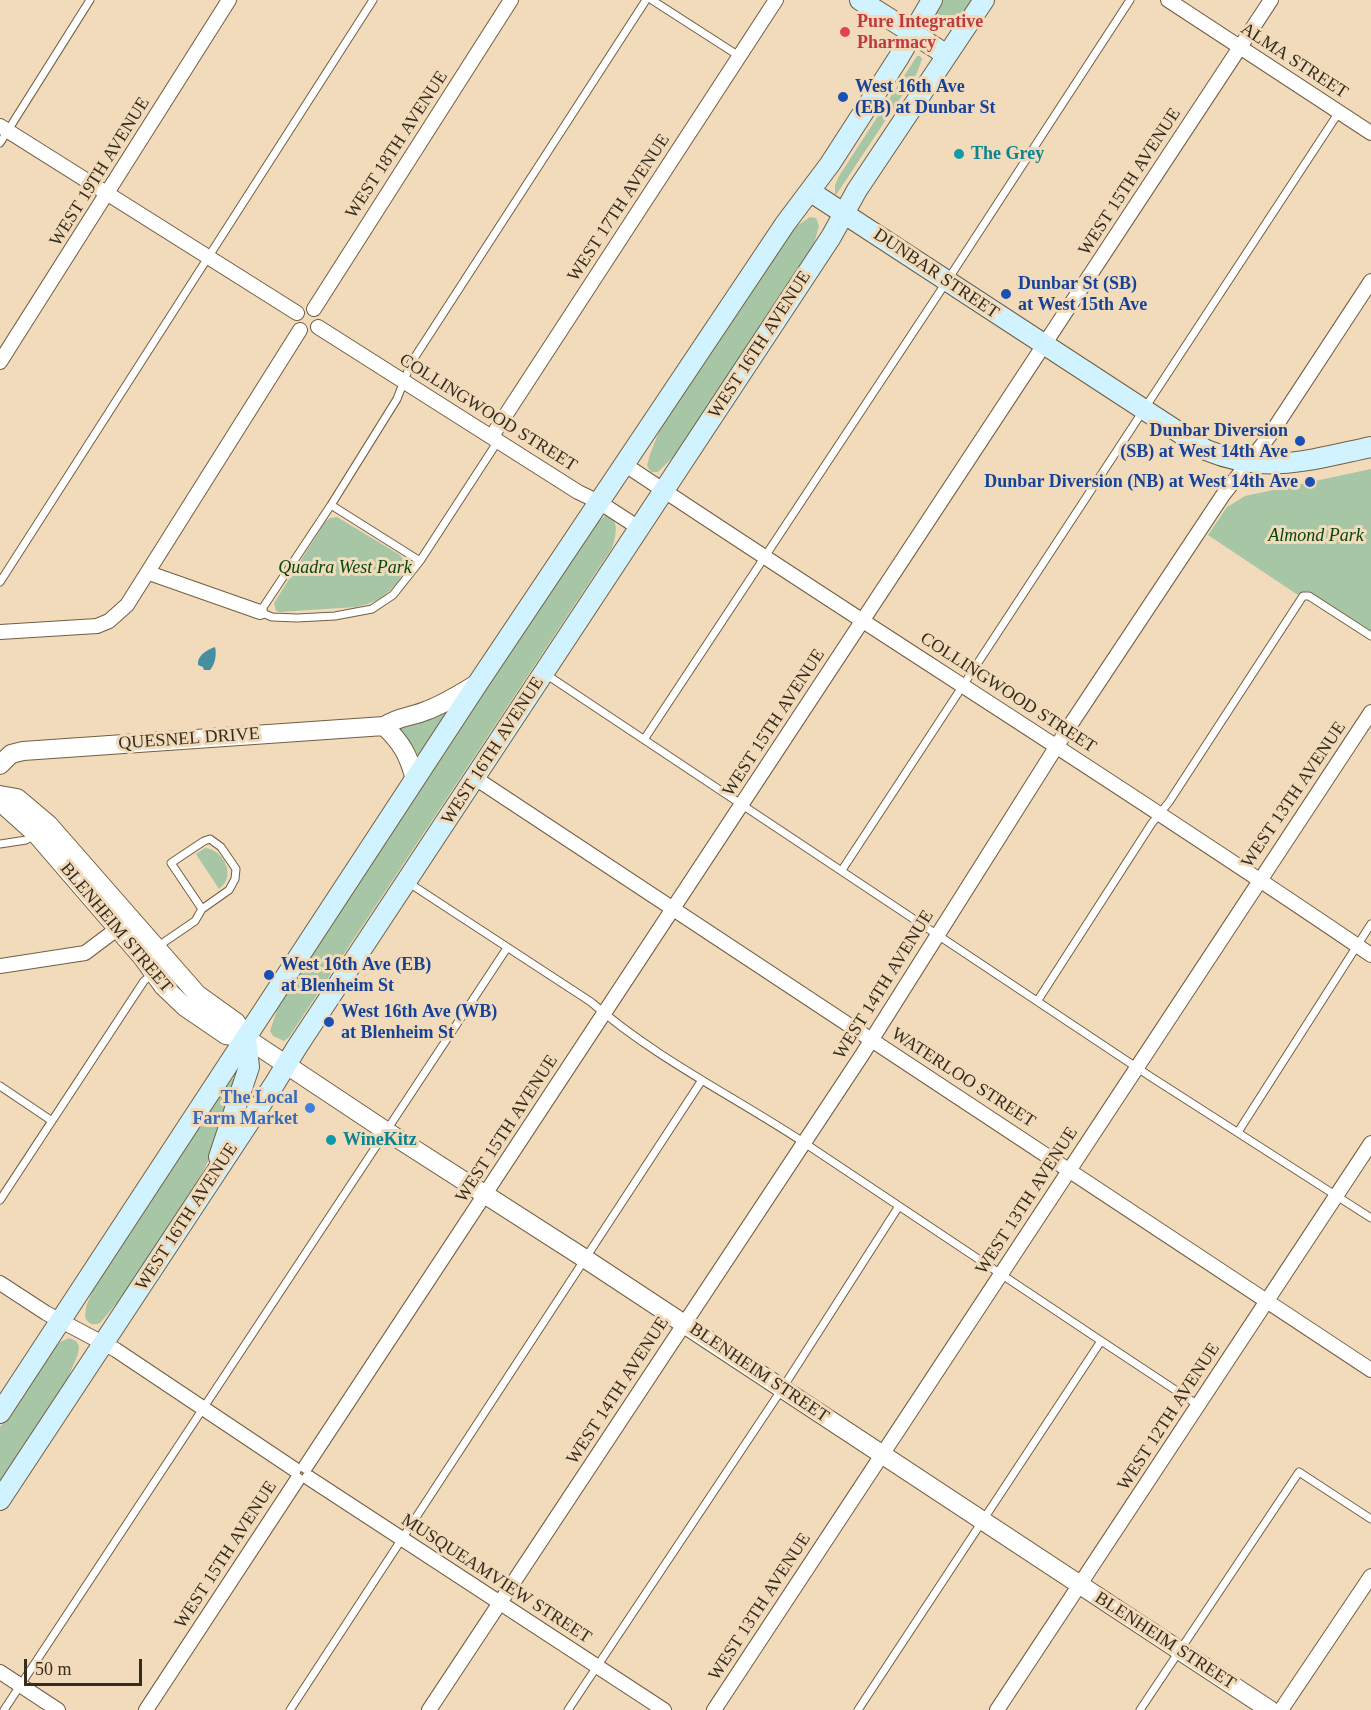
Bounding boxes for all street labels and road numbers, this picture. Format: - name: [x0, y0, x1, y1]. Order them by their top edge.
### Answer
- street label: ALMA STREET: [1236, 18, 1352, 104]
- street label: WEST 18TH AVENUE: [341, 67, 453, 223]
- street label: WEST 19TH AVENUE: [45, 93, 155, 251]
- street label: WEST 15TH AVENUE: [1074, 104, 1186, 260]
- street label: WEST 17TH AVENUE: [563, 130, 675, 286]
- street label: DUNBAR STREET: [869, 224, 1003, 324]
- street label: WEST 16TH AVENUE: [704, 267, 816, 423]
- street label: COLLINGWOOD STREET: [395, 349, 581, 477]
- street label: COLLINGWOOD STREET: [916, 628, 1100, 758]
- street label: WEST 15TH AVENUE: [718, 645, 830, 801]
- street label: WEST 16TH AVENUE: [437, 673, 549, 829]
- street label: WEST 13TH AVENUE: [1237, 718, 1351, 872]
- street label: QUESNEL DRIVE: [118, 723, 260, 755]
- street label: BLENHEIM STREET: [55, 858, 177, 998]
- street label: WEST 14TH AVENUE: [829, 906, 939, 1064]
- street label: WATERLOO STREET: [887, 1023, 1039, 1133]
- street label: WEST 15TH AVENUE: [451, 1051, 563, 1207]
- street label: WEST 13TH AVENUE: [971, 1123, 1083, 1279]
- street label: WEST 16TH AVENUE: [131, 1139, 243, 1295]
- street label: WEST 14TH AVENUE: [562, 1313, 674, 1469]
- street label: BLENHEIM STREET: [685, 1318, 833, 1428]
- street label: WEST 12TH AVENUE: [1113, 1339, 1225, 1495]
- street label: WEST 15TH AVENUE: [170, 1477, 282, 1633]
- street label: MUSQUEAMVIEW STREET: [397, 1509, 595, 1649]
- street label: WEST 13TH AVENUE: [704, 1529, 816, 1685]
- street label: BLENHEIM STREET: [1091, 1587, 1239, 1695]

